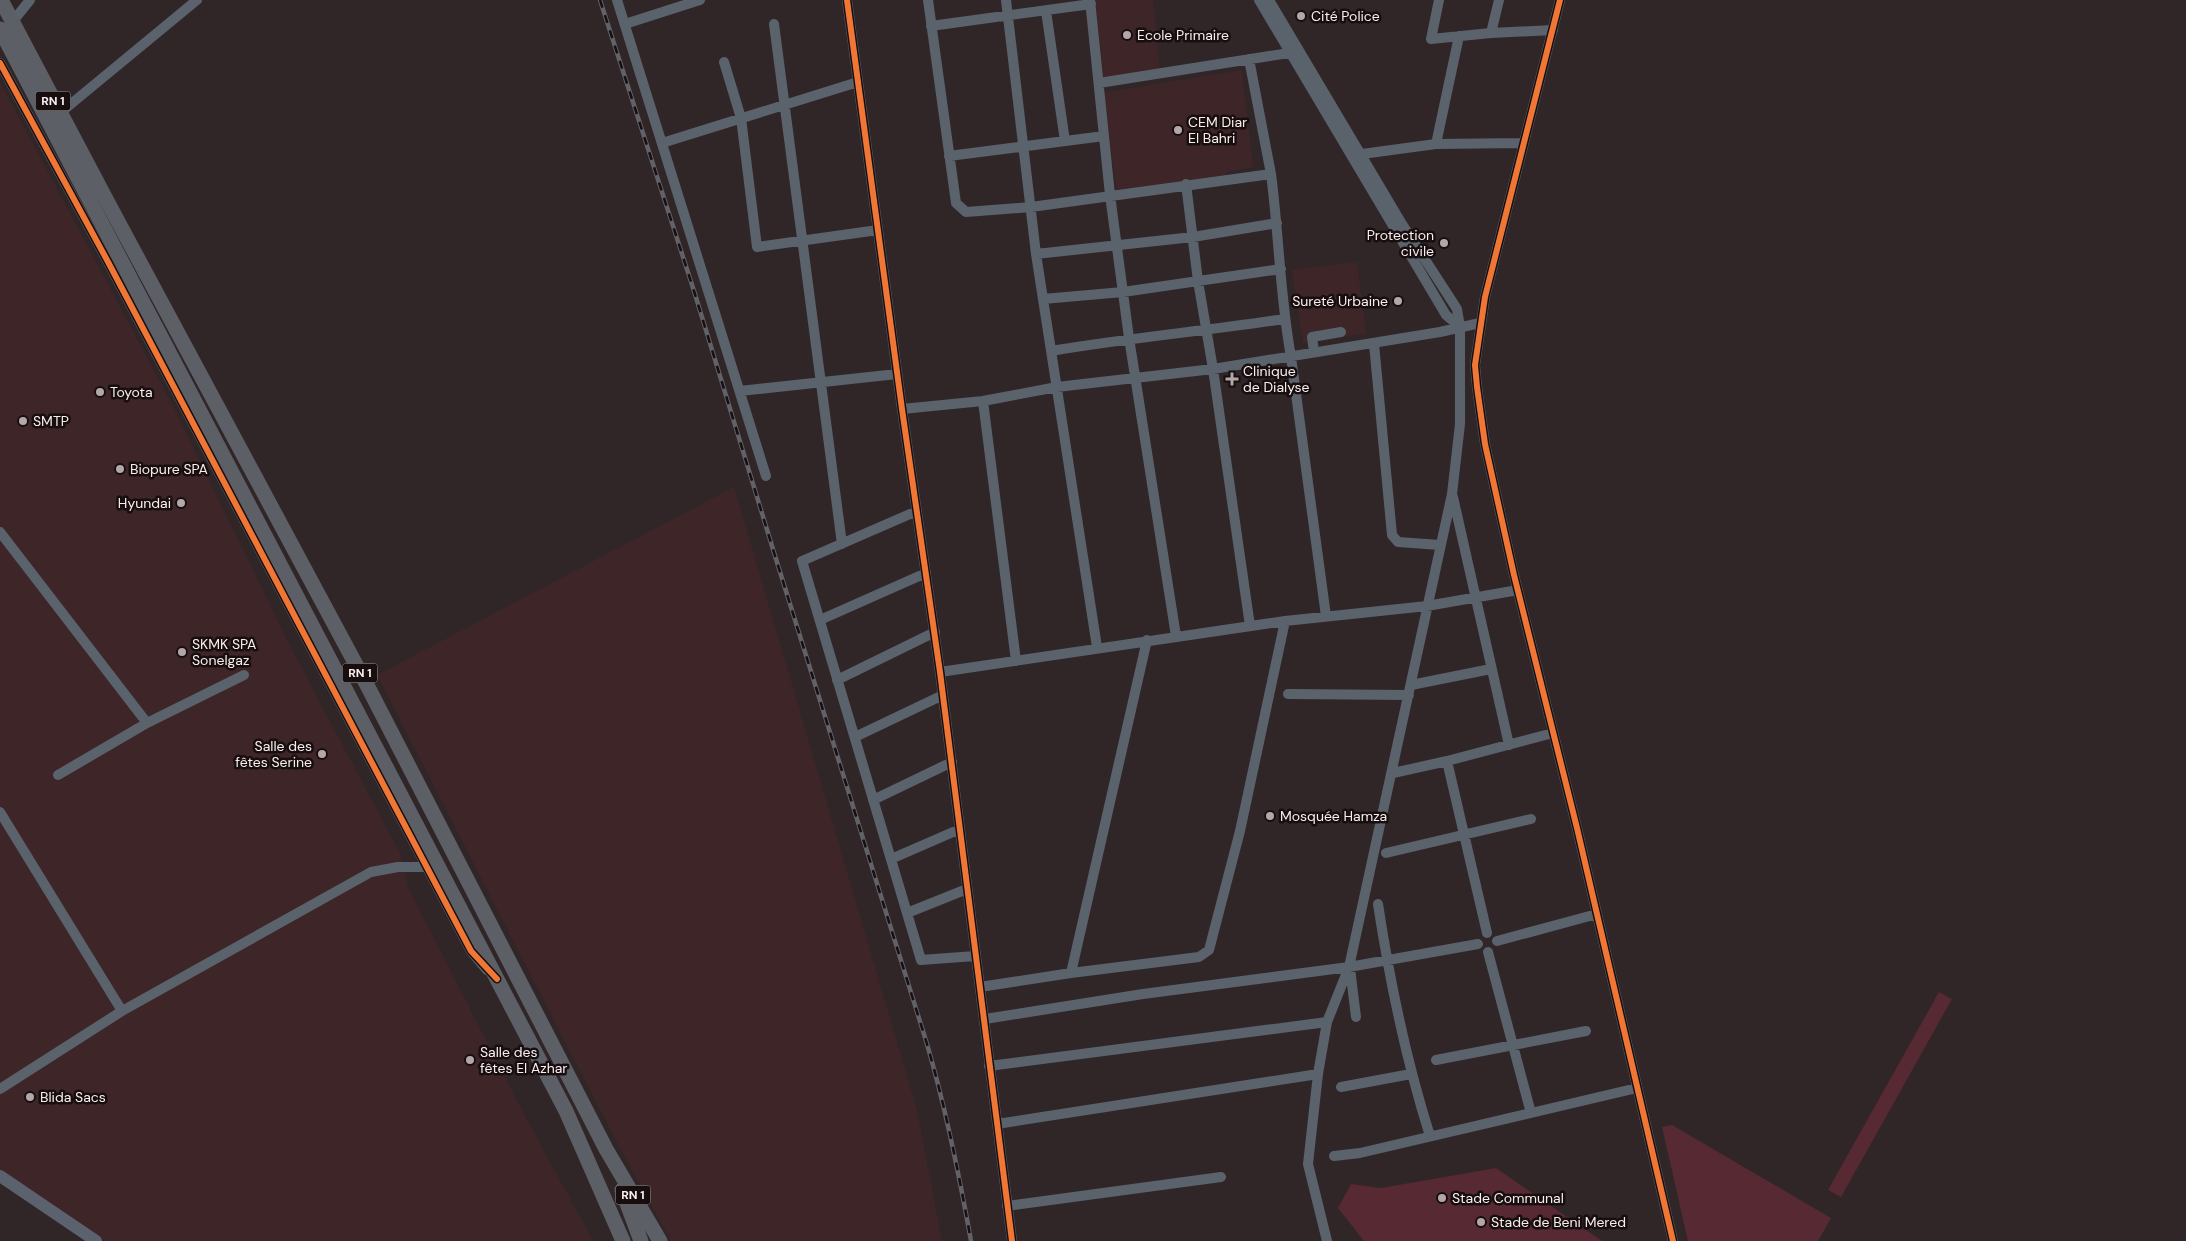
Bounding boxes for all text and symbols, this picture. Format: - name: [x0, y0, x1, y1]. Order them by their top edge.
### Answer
- place label: Cité Police: [1311, 7, 1380, 25]
- marker: Cité Police: [1295, 10, 1307, 22]
- place label: Ecole Primaire: [1137, 26, 1229, 44]
- marker: Ecole Primaire: [1121, 29, 1133, 41]
- road number: RN 1: [36, 92, 70, 110]
- place label: CEM Diar El Bahri: [1188, 113, 1247, 147]
- marker: CEM Diar El Bahri: [1172, 124, 1184, 136]
- place label: Protection civile: [1367, 226, 1434, 260]
- marker: Protection civile: [1438, 237, 1450, 249]
- place label: Sureté Urbaine: [1292, 292, 1388, 310]
- marker: Sureté Urbaine: [1392, 295, 1404, 307]
- place label: Clinique de Dialyse: [1243, 362, 1310, 396]
- marker: Clinique de Dialyse: [1225, 372, 1239, 386]
- place label: Toyota: [110, 383, 153, 401]
- marker: Toyota: [94, 386, 106, 398]
- place label: SMTP: [33, 412, 69, 430]
- marker: SMTP: [17, 415, 29, 427]
- place label: Biopure SPA: [130, 460, 208, 478]
- marker: Biopure SPA: [114, 463, 126, 475]
- place label: Hyundai: [118, 494, 171, 512]
- marker: Hyundai: [175, 497, 187, 509]
- place label: SKMK SPA Sonelgaz: [192, 635, 256, 669]
- marker: SKMK SPA Sonelgaz: [176, 646, 188, 658]
- road number: RN 1: [342, 664, 378, 682]
- place label: Salle des fêtes Serine: [235, 737, 312, 771]
- marker: Salle des fêtes Serine: [316, 748, 328, 760]
- place label: Mosquée Hamza: [1280, 807, 1387, 825]
- marker: Mosquée Hamza: [1264, 810, 1276, 822]
- place label: Salle des fêtes El Azhar: [480, 1043, 568, 1077]
- marker: Salle des fêtes El Azhar: [464, 1054, 476, 1066]
- place label: Blida Sacs: [40, 1088, 106, 1106]
- marker: Blida Sacs: [24, 1091, 36, 1103]
- road number: RN 1: [616, 1186, 650, 1204]
- place label: Stade Communal: [1452, 1189, 1564, 1207]
- marker: Stade Communal: [1436, 1192, 1448, 1204]
- place label: Stade de Beni Mered: [1491, 1213, 1626, 1231]
- marker: Stade de Beni Mered: [1475, 1216, 1487, 1228]

